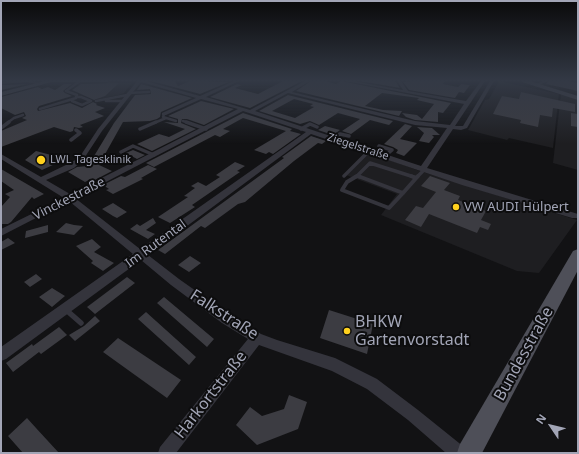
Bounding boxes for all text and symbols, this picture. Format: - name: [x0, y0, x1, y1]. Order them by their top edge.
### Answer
- street label: Ziegelstraße: [326, 131, 390, 163]
- place label: LWL Tagesklinik: [50, 153, 131, 167]
- marker: LWL Tagesklinik: [35, 154, 47, 166]
- street label: Vinckestraße: [30, 174, 108, 224]
- place label: VW AUDI Hülpert: [464, 199, 569, 215]
- marker: VW AUDI Hülpert: [451, 202, 461, 212]
- street label: Im Rutental: [123, 217, 189, 271]
- street label: Falkstraße: [186, 286, 262, 344]
- street label: Bundesstraße: [490, 304, 558, 404]
- place label: BHKW Gartenvorstadt: [355, 312, 469, 350]
- marker: BHKW Gartenvorstadt: [342, 326, 352, 336]
- street label: Harkortstraße: [171, 347, 251, 443]
- north arrow: [531, 406, 571, 446]
- text: N: [532, 411, 549, 427]

